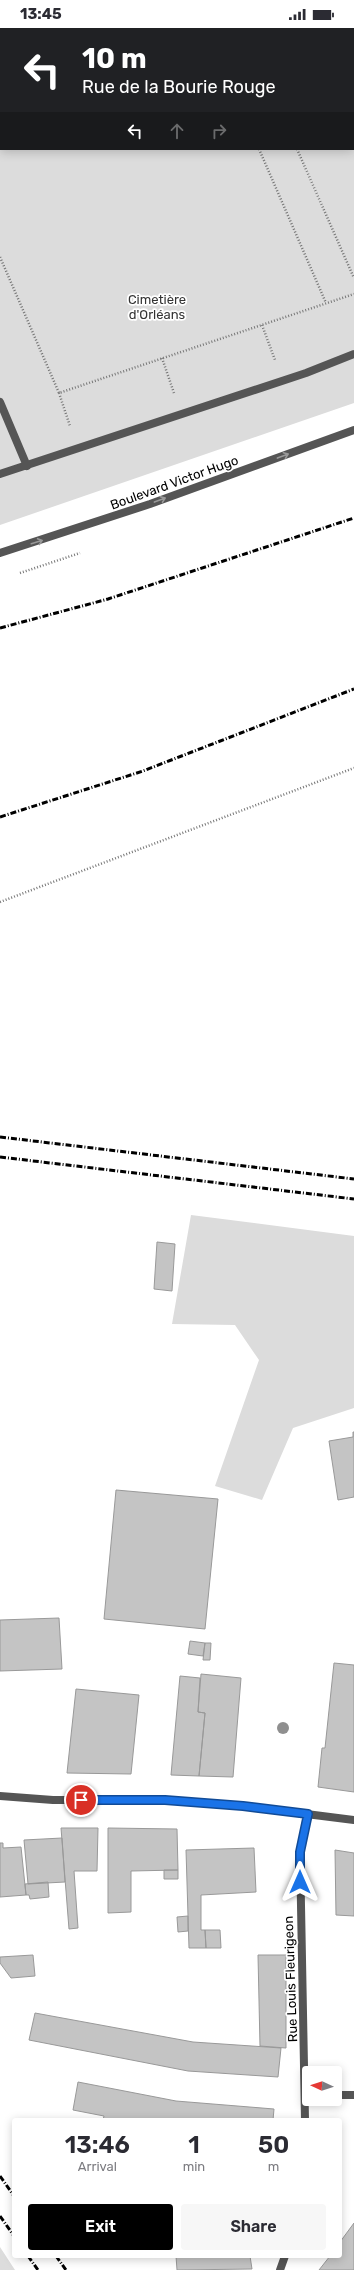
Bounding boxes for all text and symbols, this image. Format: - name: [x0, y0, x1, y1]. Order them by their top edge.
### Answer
- text: 13:45: [20, 5, 62, 23]
- text: 10 m: [82, 42, 147, 75]
- icon: left: [16, 44, 68, 96]
- text: Rue de la Bourie Rouge: [82, 76, 276, 98]
- icon: left: [124, 120, 146, 142]
- icon: ahead: [166, 120, 188, 142]
- icon: right: [208, 120, 230, 142]
- park label: Cimetière d'Orléans: [128, 292, 186, 322]
- one-way arrow: [276, 451, 288, 459]
- street label: Boulevard Victor Hugo: [108, 452, 241, 514]
- one-way arrow: [154, 496, 167, 503]
- one-way arrow: [31, 538, 44, 545]
- pin: [64, 1783, 98, 1817]
- icon: arrive: [70, 1789, 92, 1811]
- position arrow: [279, 1861, 321, 1903]
- street label: Rue Louis Fleurigeon: [281, 1915, 301, 2042]
- north arrow: [302, 2066, 342, 2106]
- map controls: [302, 2066, 342, 2106]
- text: 13:46: [65, 2131, 130, 2159]
- text: 1: [188, 2131, 200, 2159]
- text: 50: [258, 2131, 289, 2159]
- text: Arrival: [78, 2159, 117, 2174]
- text: min: [183, 2159, 205, 2174]
- text: m: [268, 2159, 279, 2174]
- button: Exit: [28, 2204, 173, 2250]
- button: Share: [181, 2204, 326, 2250]

